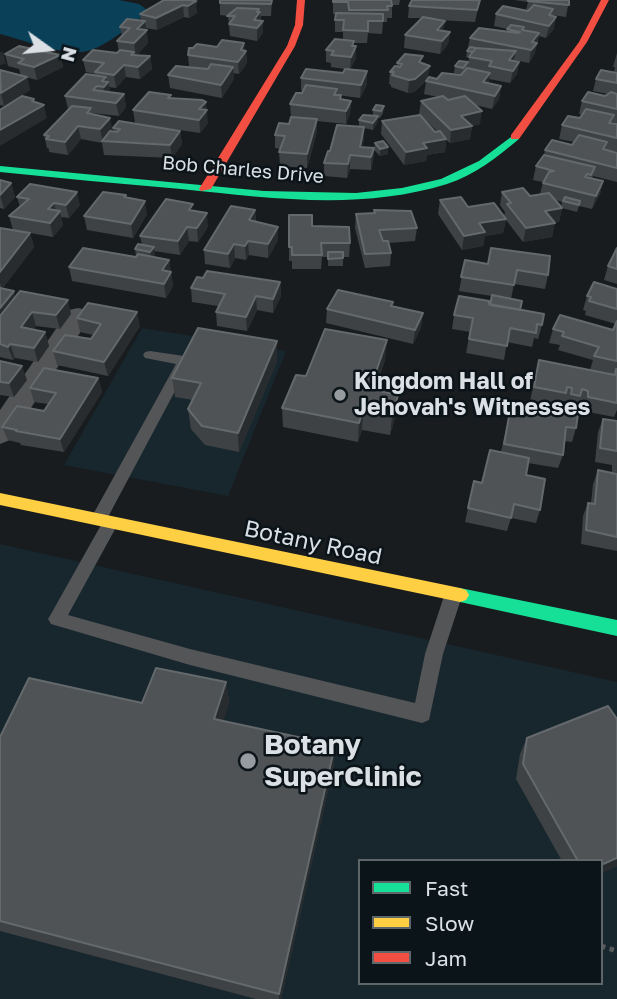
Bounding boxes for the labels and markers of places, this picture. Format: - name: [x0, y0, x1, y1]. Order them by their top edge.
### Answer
- place label: Kingdom Hall of Jehovah's Witnesses: [354, 368, 590, 422]
- marker: Kingdom Hall of Jehovah's Witnesses: [332, 387, 348, 403]
- place label: Botany SuperClinic: [264, 728, 422, 794]
- marker: Botany SuperClinic: [238, 751, 258, 771]

